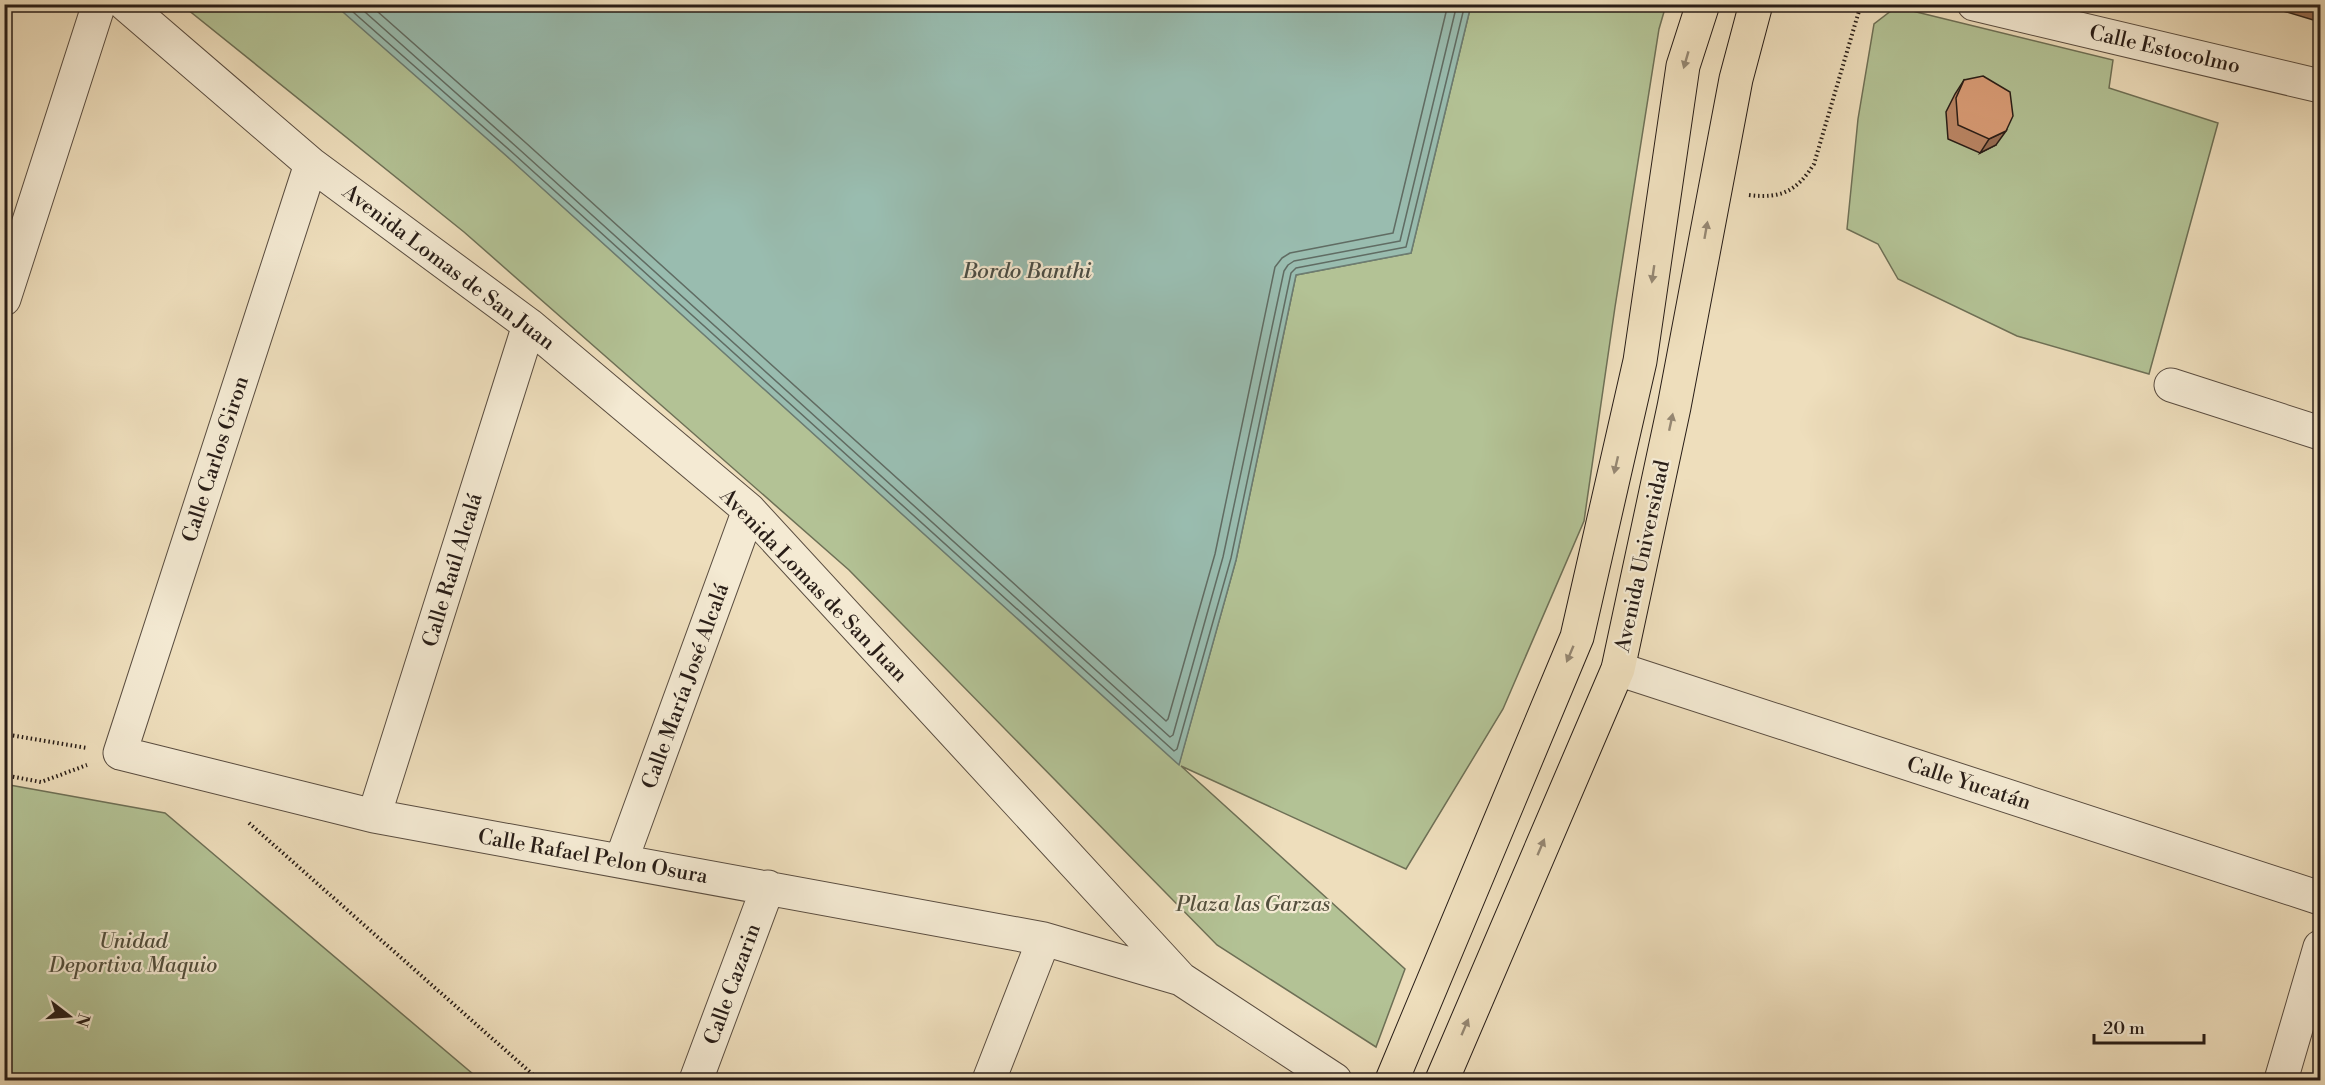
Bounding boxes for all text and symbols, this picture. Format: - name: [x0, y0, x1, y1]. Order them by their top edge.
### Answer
- street label: Calle Estocolmo: [2087, 20, 2243, 80]
- one-way arrow: [1680, 51, 1690, 69]
- street label: Avenida Lomas de San Juan: [336, 179, 560, 356]
- one-way arrow: [1702, 220, 1711, 239]
- water label: Bordo Banthi: [961, 258, 1092, 285]
- one-way arrow: [1648, 264, 1657, 283]
- street label: Calle Carlos Giron: [177, 372, 255, 546]
- one-way arrow: [1666, 412, 1676, 431]
- one-way arrow: [1611, 456, 1621, 474]
- street label: Avenida Universidad: [1610, 458, 1676, 655]
- street label: Avenida Lomas de San Juan: [713, 483, 913, 688]
- street label: Calle Raúl Alcalá: [417, 490, 489, 650]
- street label: Calle María José Alcalá: [637, 580, 735, 793]
- one-way arrow: [1565, 646, 1575, 664]
- street label: Calle Yucatán: [1903, 752, 2035, 816]
- street label: Calle Rafael Pelon Osura: [476, 824, 710, 890]
- one-way arrow: [1537, 839, 1546, 856]
- park label: Plaza las Garzas: [1175, 892, 1330, 918]
- street label: Calle Cazarin: [699, 920, 767, 1049]
- park label: Unidad Deportiva Maquio: [48, 929, 217, 979]
- north arrow: [39, 986, 99, 1046]
- scale bar: [2094, 1007, 2204, 1045]
- text: N: [71, 1011, 94, 1029]
- one-way arrow: [1460, 1017, 1470, 1035]
- text: 20 m: [2103, 1017, 2145, 1040]

